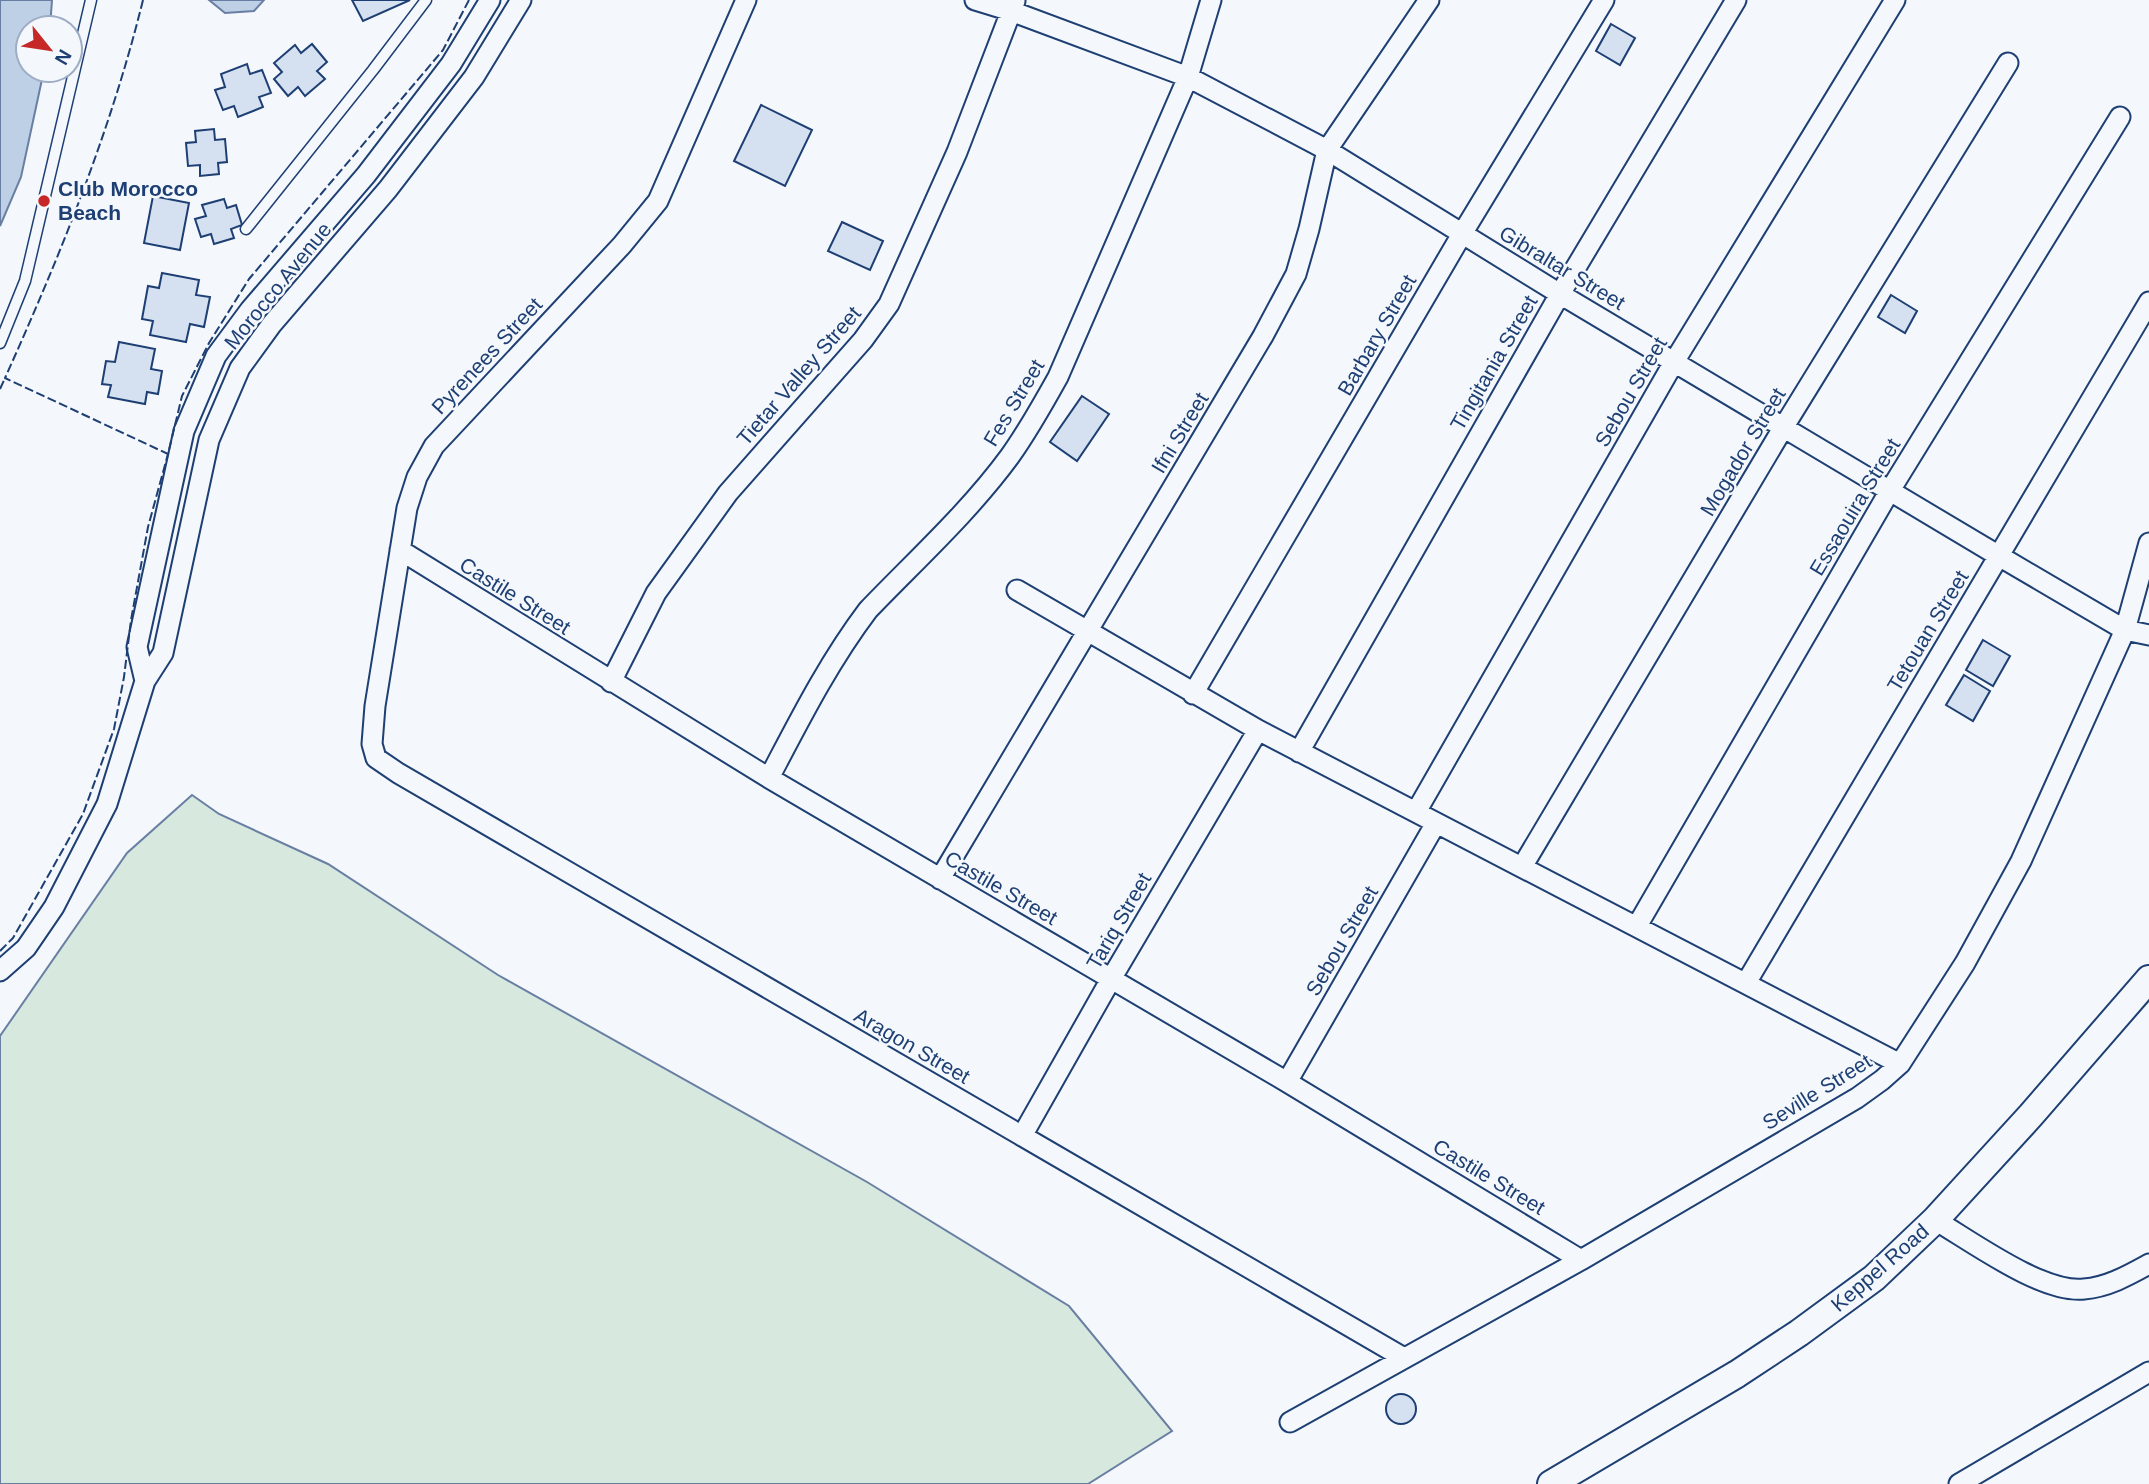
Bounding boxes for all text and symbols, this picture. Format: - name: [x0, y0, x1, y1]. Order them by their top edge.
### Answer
- north arrow: [14, 14, 84, 84]
- text: N: [51, 46, 76, 68]
- place label: Club Morocco Beach: [58, 177, 198, 224]
- marker: Club Morocco Beach: [36, 193, 52, 209]
- street label: Morocco Avenue: [220, 218, 336, 354]
- street label: Gibraltar Street: [1495, 221, 1629, 314]
- street label: Barbary Street: [1333, 270, 1420, 399]
- street label: Tingitania Street: [1446, 291, 1542, 434]
- street label: Pyrenees Street: [427, 293, 546, 419]
- street label: Tietar Valley Street: [732, 301, 865, 450]
- street label: Sebou Street: [1590, 333, 1671, 451]
- street label: Fes Street: [979, 355, 1048, 450]
- street label: Mogador Street: [1695, 384, 1790, 520]
- street label: Ifni Street: [1147, 388, 1213, 477]
- street label: Essaouira Street: [1805, 434, 1904, 579]
- street label: Castile Street: [456, 552, 575, 639]
- street label: Tetouan Street: [1883, 566, 1973, 695]
- street label: Castile Street: [941, 846, 1062, 929]
- street label: Tariq Street: [1082, 868, 1155, 973]
- street label: Sebou Street: [1301, 882, 1382, 1000]
- street label: Aragon Street: [850, 1003, 974, 1088]
- street label: Seville Street: [1758, 1049, 1875, 1134]
- street label: Castile Street: [1429, 1134, 1549, 1219]
- street label: Keppel Road: [1826, 1219, 1933, 1316]

